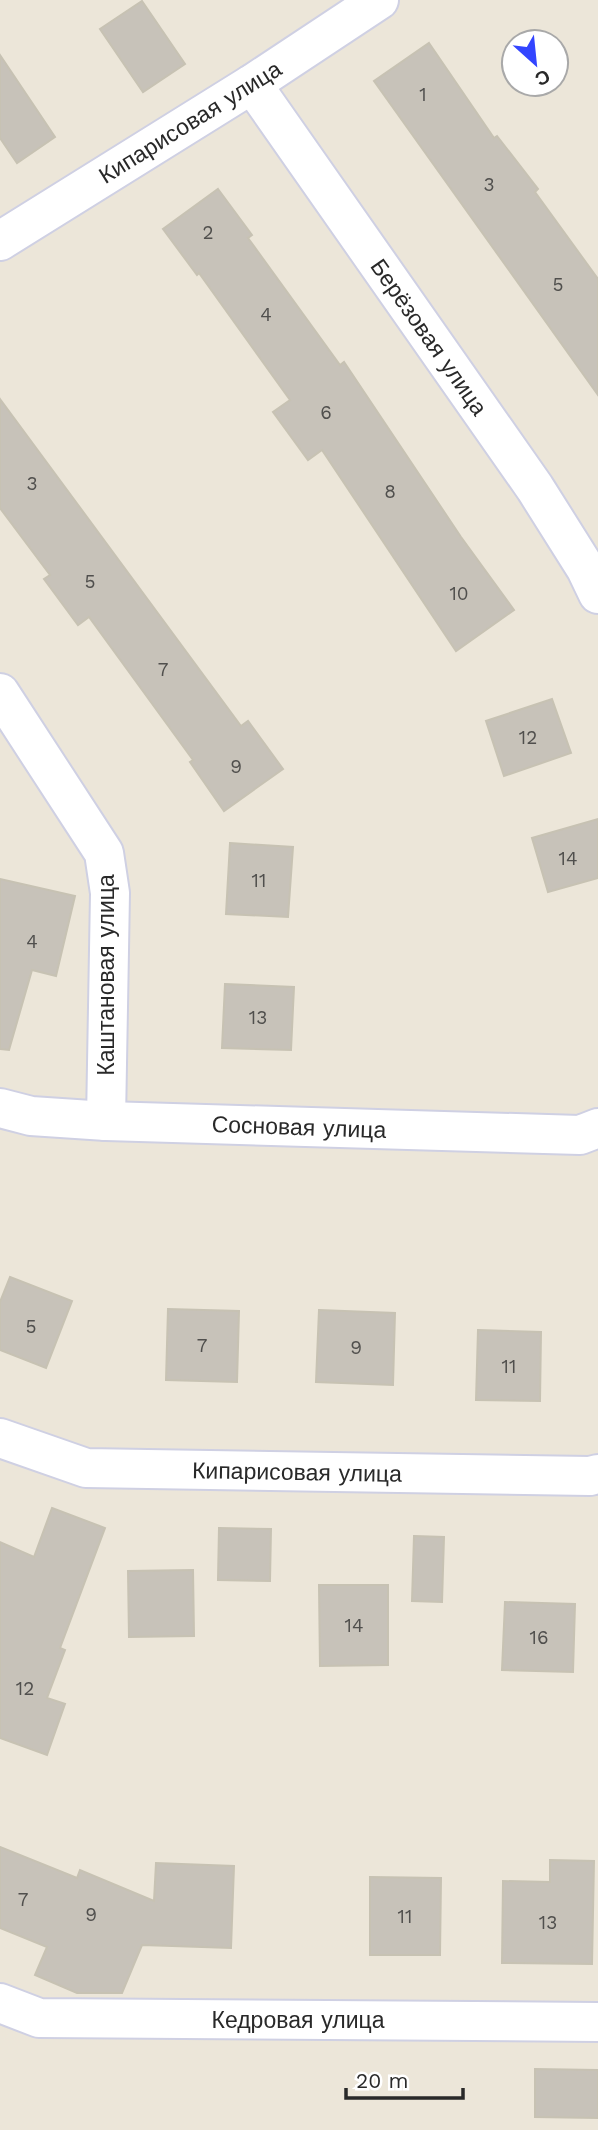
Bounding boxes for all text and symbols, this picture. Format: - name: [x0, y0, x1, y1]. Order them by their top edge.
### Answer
- north arrow: [500, 28, 570, 98]
- street label: Кипарисовая улица: [94, 55, 287, 190]
- text: С: [531, 64, 554, 91]
- house number: 1: [419, 83, 427, 106]
- house number: 3: [483, 173, 495, 196]
- house number: 2: [202, 221, 214, 244]
- street label: Берёзовая улица: [365, 254, 493, 421]
- house number: 5: [552, 273, 564, 296]
- house number: 4: [260, 303, 272, 326]
- house number: 6: [320, 401, 332, 424]
- house number: 3: [26, 472, 38, 495]
- house number: 8: [384, 480, 396, 503]
- house number: 5: [84, 570, 96, 593]
- house number: 10: [449, 582, 469, 605]
- house number: 7: [158, 658, 168, 681]
- house number: 12: [519, 726, 537, 749]
- house number: 9: [230, 755, 242, 778]
- house number: 14: [558, 847, 578, 870]
- house number: 11: [252, 869, 266, 892]
- street label: Каштановая улица: [93, 874, 120, 1076]
- house number: 4: [26, 930, 38, 953]
- house number: 13: [249, 1006, 267, 1029]
- street label: Сосновая улица: [211, 1111, 387, 1144]
- house number: 5: [25, 1315, 37, 1338]
- house number: 7: [197, 1334, 207, 1357]
- house number: 9: [350, 1336, 362, 1359]
- house number: 11: [502, 1355, 516, 1378]
- street label: Кипарисовая улица: [192, 1457, 402, 1488]
- house number: 14: [344, 1614, 364, 1637]
- house number: 16: [530, 1626, 548, 1649]
- house number: 12: [16, 1677, 34, 1700]
- house number: 7: [18, 1888, 28, 1911]
- house number: 9: [85, 1903, 97, 1926]
- house number: 11: [398, 1905, 412, 1928]
- house number: 13: [539, 1911, 557, 1934]
- street label: Кедровая улица: [212, 2007, 385, 2034]
- scale bar: [346, 2056, 463, 2100]
- text: 20 m: [356, 2068, 408, 2093]

